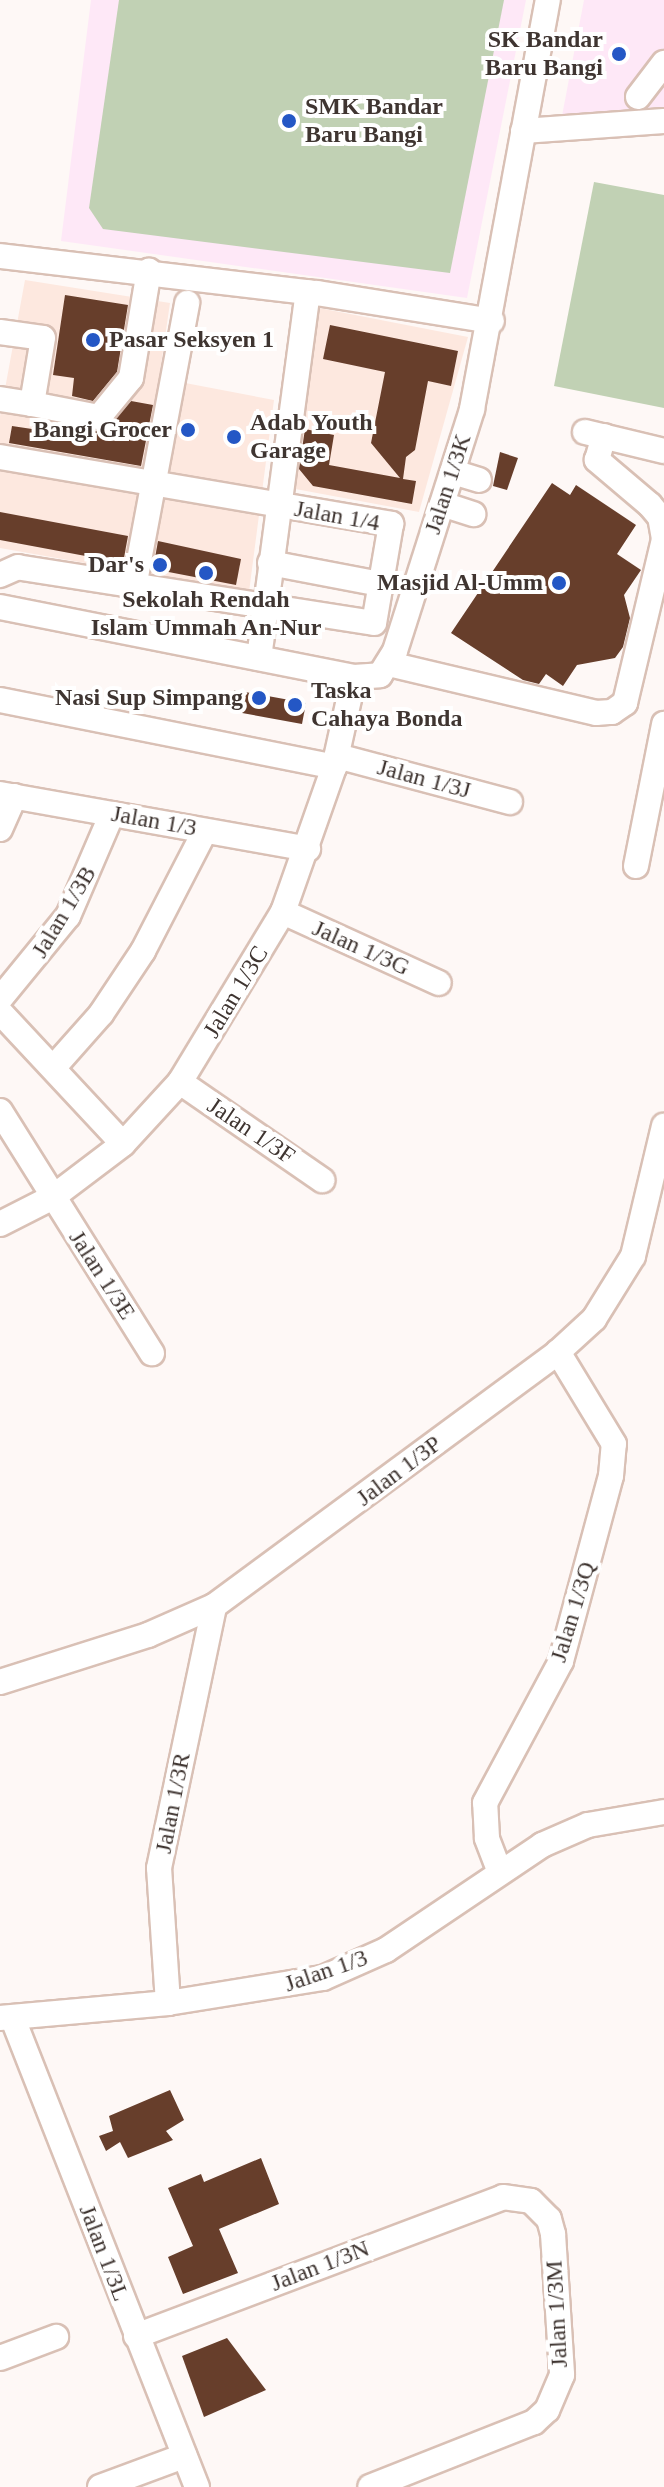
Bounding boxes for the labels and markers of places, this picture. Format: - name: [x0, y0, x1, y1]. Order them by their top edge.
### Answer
- place label: SK Bandar Baru Bangi: [485, 26, 603, 82]
- marker: SK Bandar Baru Bangi: [610, 45, 628, 63]
- place label: SMK Bandar Baru Bangi: [305, 93, 443, 149]
- marker: SMK Bandar Baru Bangi: [280, 112, 298, 130]
- place label: Pasar Seksyen 1: [109, 326, 274, 354]
- marker: Pasar Seksyen 1: [84, 331, 102, 349]
- place label: Adab Youth Garage: [250, 409, 373, 465]
- place label: Bangi Grocer: [33, 416, 172, 444]
- marker: Bangi Grocer: [179, 421, 197, 439]
- marker: Adab Youth Garage: [225, 428, 243, 446]
- place label: Dar's: [88, 551, 144, 579]
- marker: Dar's: [151, 556, 169, 574]
- marker: Sekolah Rendah Islam Ummah An-Nur: [197, 564, 215, 582]
- place label: Masjid Al-Umm: [376, 569, 543, 597]
- marker: Masjid Al-Umm: [550, 574, 568, 592]
- place label: Sekolah Rendah Islam Ummah An-Nur: [90, 586, 322, 642]
- place label: Taska Cahaya Bonda: [311, 677, 462, 733]
- place label: Nasi Sup Simpang: [55, 684, 243, 712]
- marker: Nasi Sup Simpang: [250, 689, 268, 707]
- marker: Taska Cahaya Bonda: [286, 696, 304, 714]

